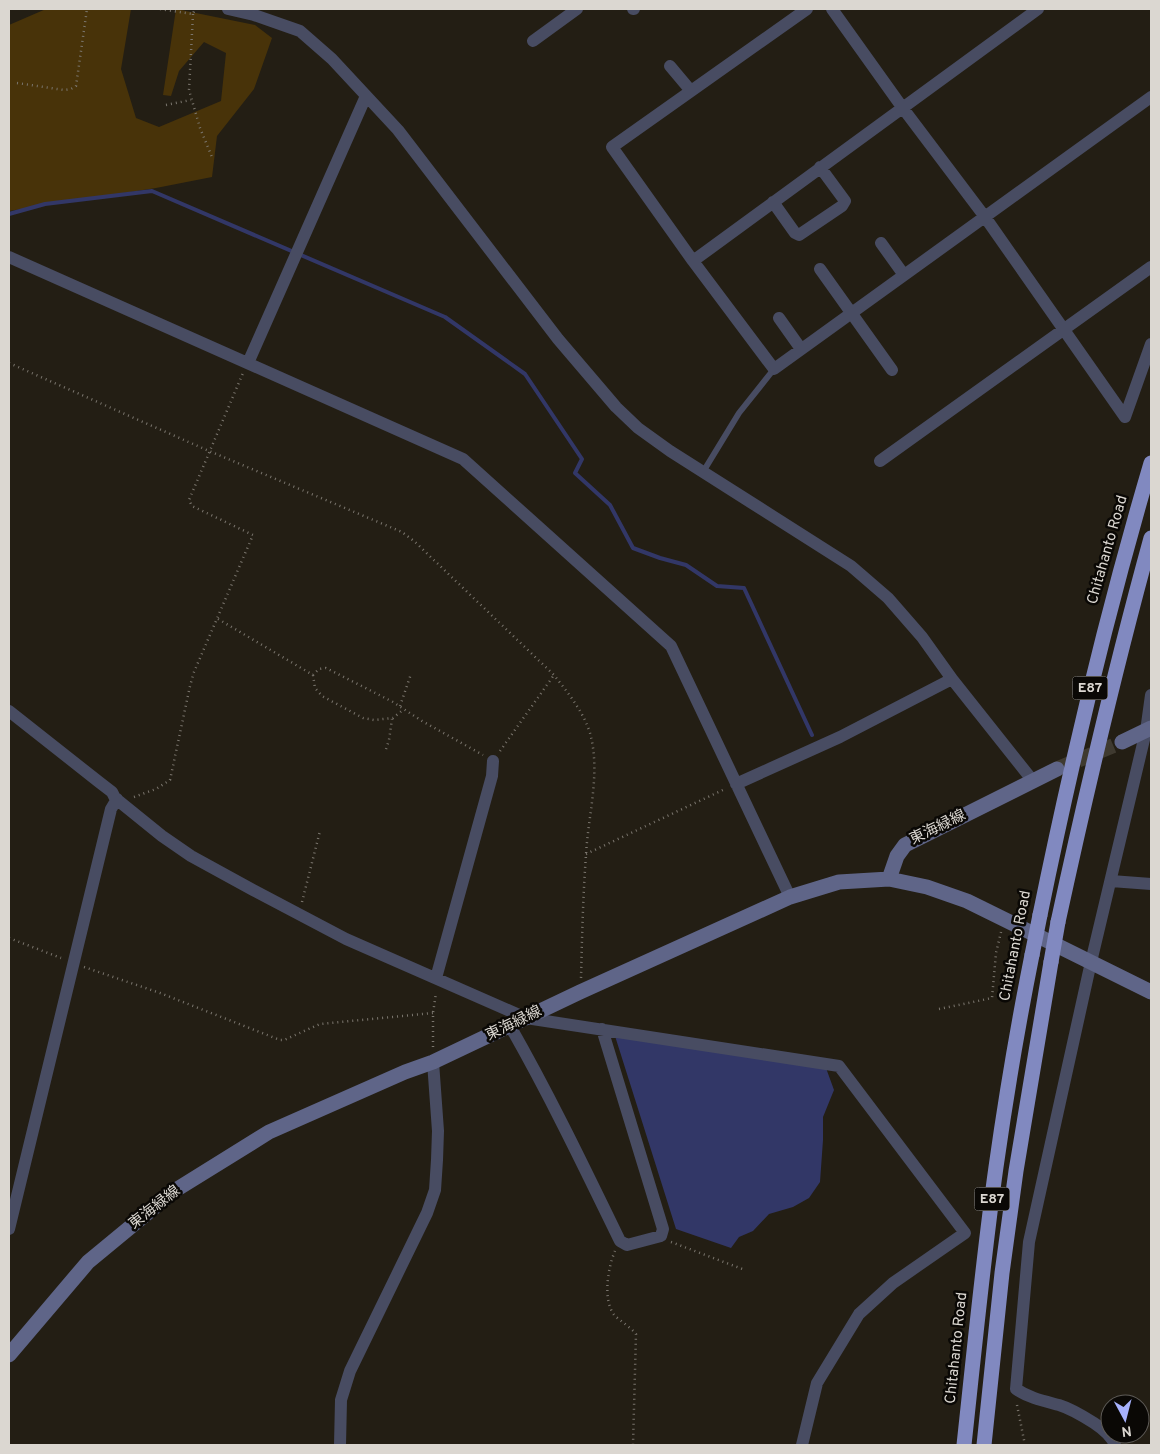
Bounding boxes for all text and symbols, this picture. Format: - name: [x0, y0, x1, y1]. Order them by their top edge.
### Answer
- street label: Chitahanto Road: [1083, 493, 1133, 607]
- road number: E87: [1072, 676, 1108, 700]
- street label: 東海緑線: [907, 806, 969, 850]
- street label: Chitahanto Road: [996, 889, 1036, 1003]
- street label: 東海緑線: [483, 1002, 545, 1046]
- street label: 東海緑線: [126, 1182, 184, 1234]
- road number: E87: [974, 1188, 1010, 1210]
- street label: Chitahanto Road: [942, 1291, 972, 1405]
- north arrow: [1100, 1394, 1150, 1444]
- text: N: [1120, 1421, 1132, 1439]

